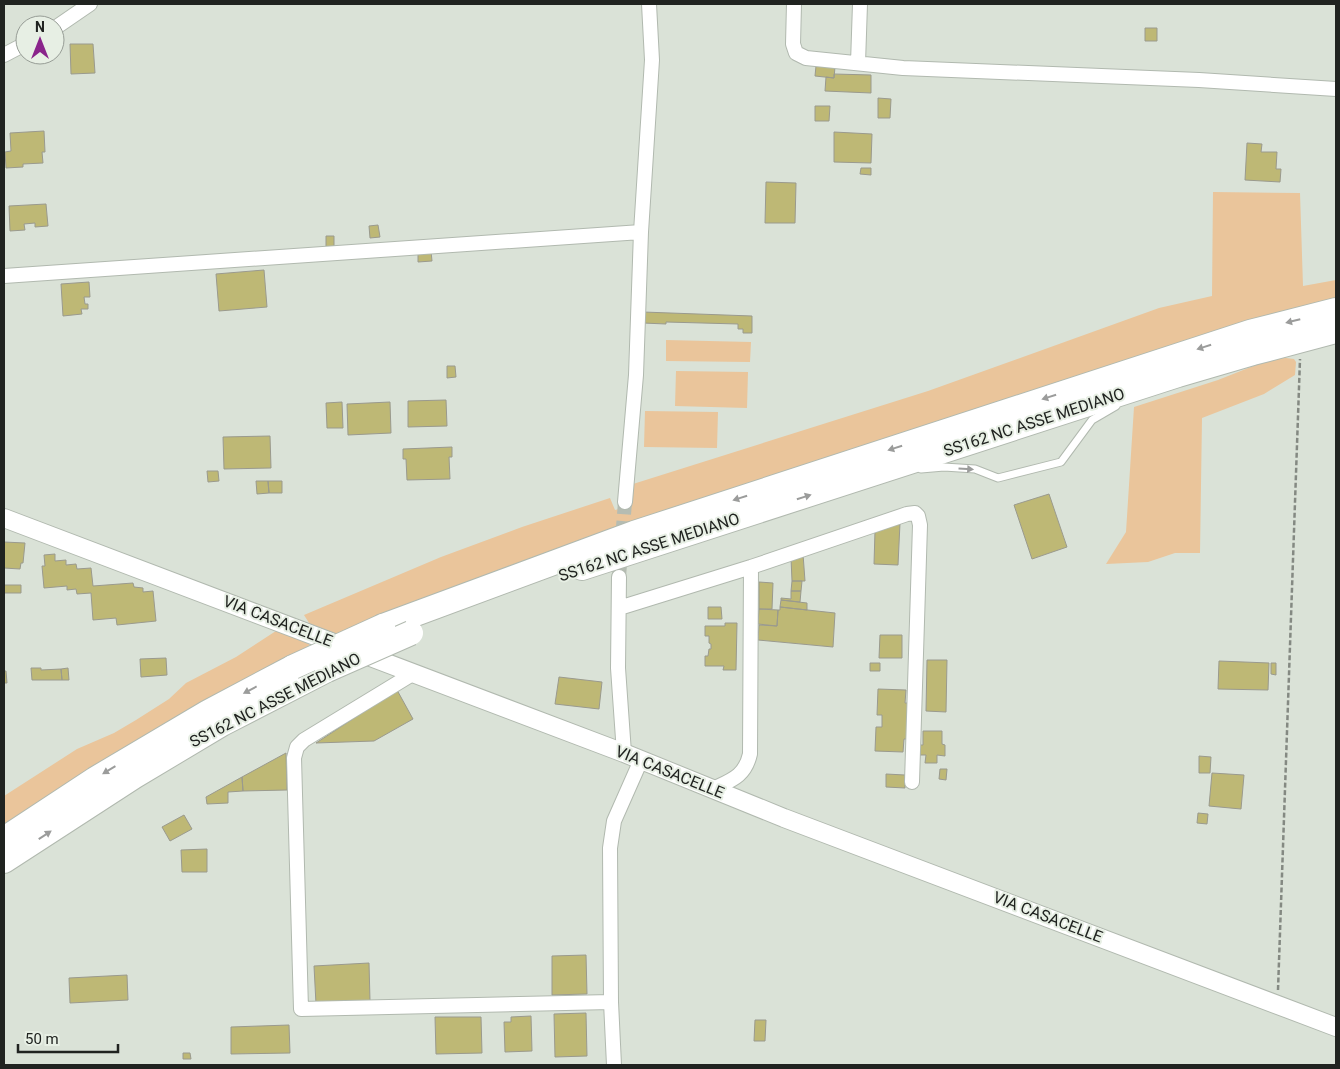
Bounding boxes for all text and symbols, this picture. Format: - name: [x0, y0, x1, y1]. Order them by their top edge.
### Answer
- north arrow: [15, 15, 65, 65]
- text: N: [35, 19, 45, 35]
- one-way arrow: [1286, 317, 1301, 325]
- one-way arrow: [1196, 343, 1211, 351]
- street label: SS162 NC ASSE MEDIANO: [941, 384, 1127, 460]
- one-way arrow: [1042, 394, 1057, 402]
- one-way arrow: [887, 444, 902, 452]
- one-way arrow: [959, 465, 975, 473]
- one-way arrow: [797, 492, 812, 500]
- one-way arrow: [733, 495, 748, 502]
- street label: SS162 NC ASSE MEDIANO: [556, 509, 742, 585]
- street label: VIA CASACELLE: [221, 591, 335, 651]
- street label: SS162 NC ASSE MEDIANO: [186, 649, 364, 751]
- one-way arrow: [243, 686, 258, 694]
- street label: VIA CASACELLE: [613, 742, 727, 802]
- one-way arrow: [103, 766, 116, 775]
- one-way arrow: [38, 830, 51, 839]
- street label: VIA CASACELLE: [991, 887, 1105, 947]
- scale bar: [18, 1022, 118, 1054]
- text: 50 m: [25, 1030, 59, 1048]

